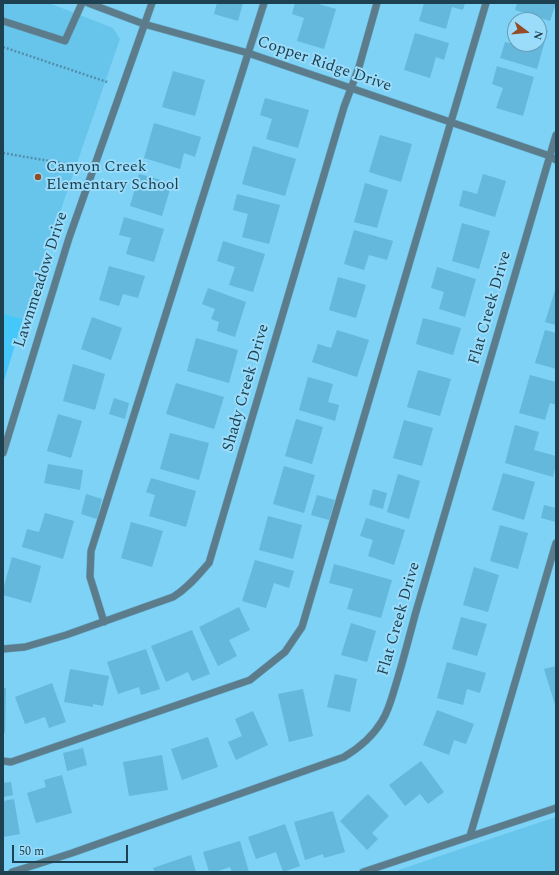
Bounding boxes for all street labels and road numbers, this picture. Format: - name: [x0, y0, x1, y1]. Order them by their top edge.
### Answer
- street label: Copper Ridge Drive: [254, 33, 394, 97]
- street label: Lawnmeadow Drive: [11, 210, 73, 350]
- street label: Flat Creek Drive: [466, 249, 516, 367]
- street label: Shady Creek Drive: [220, 322, 274, 454]
- street label: Flat Creek Drive: [375, 560, 425, 678]

